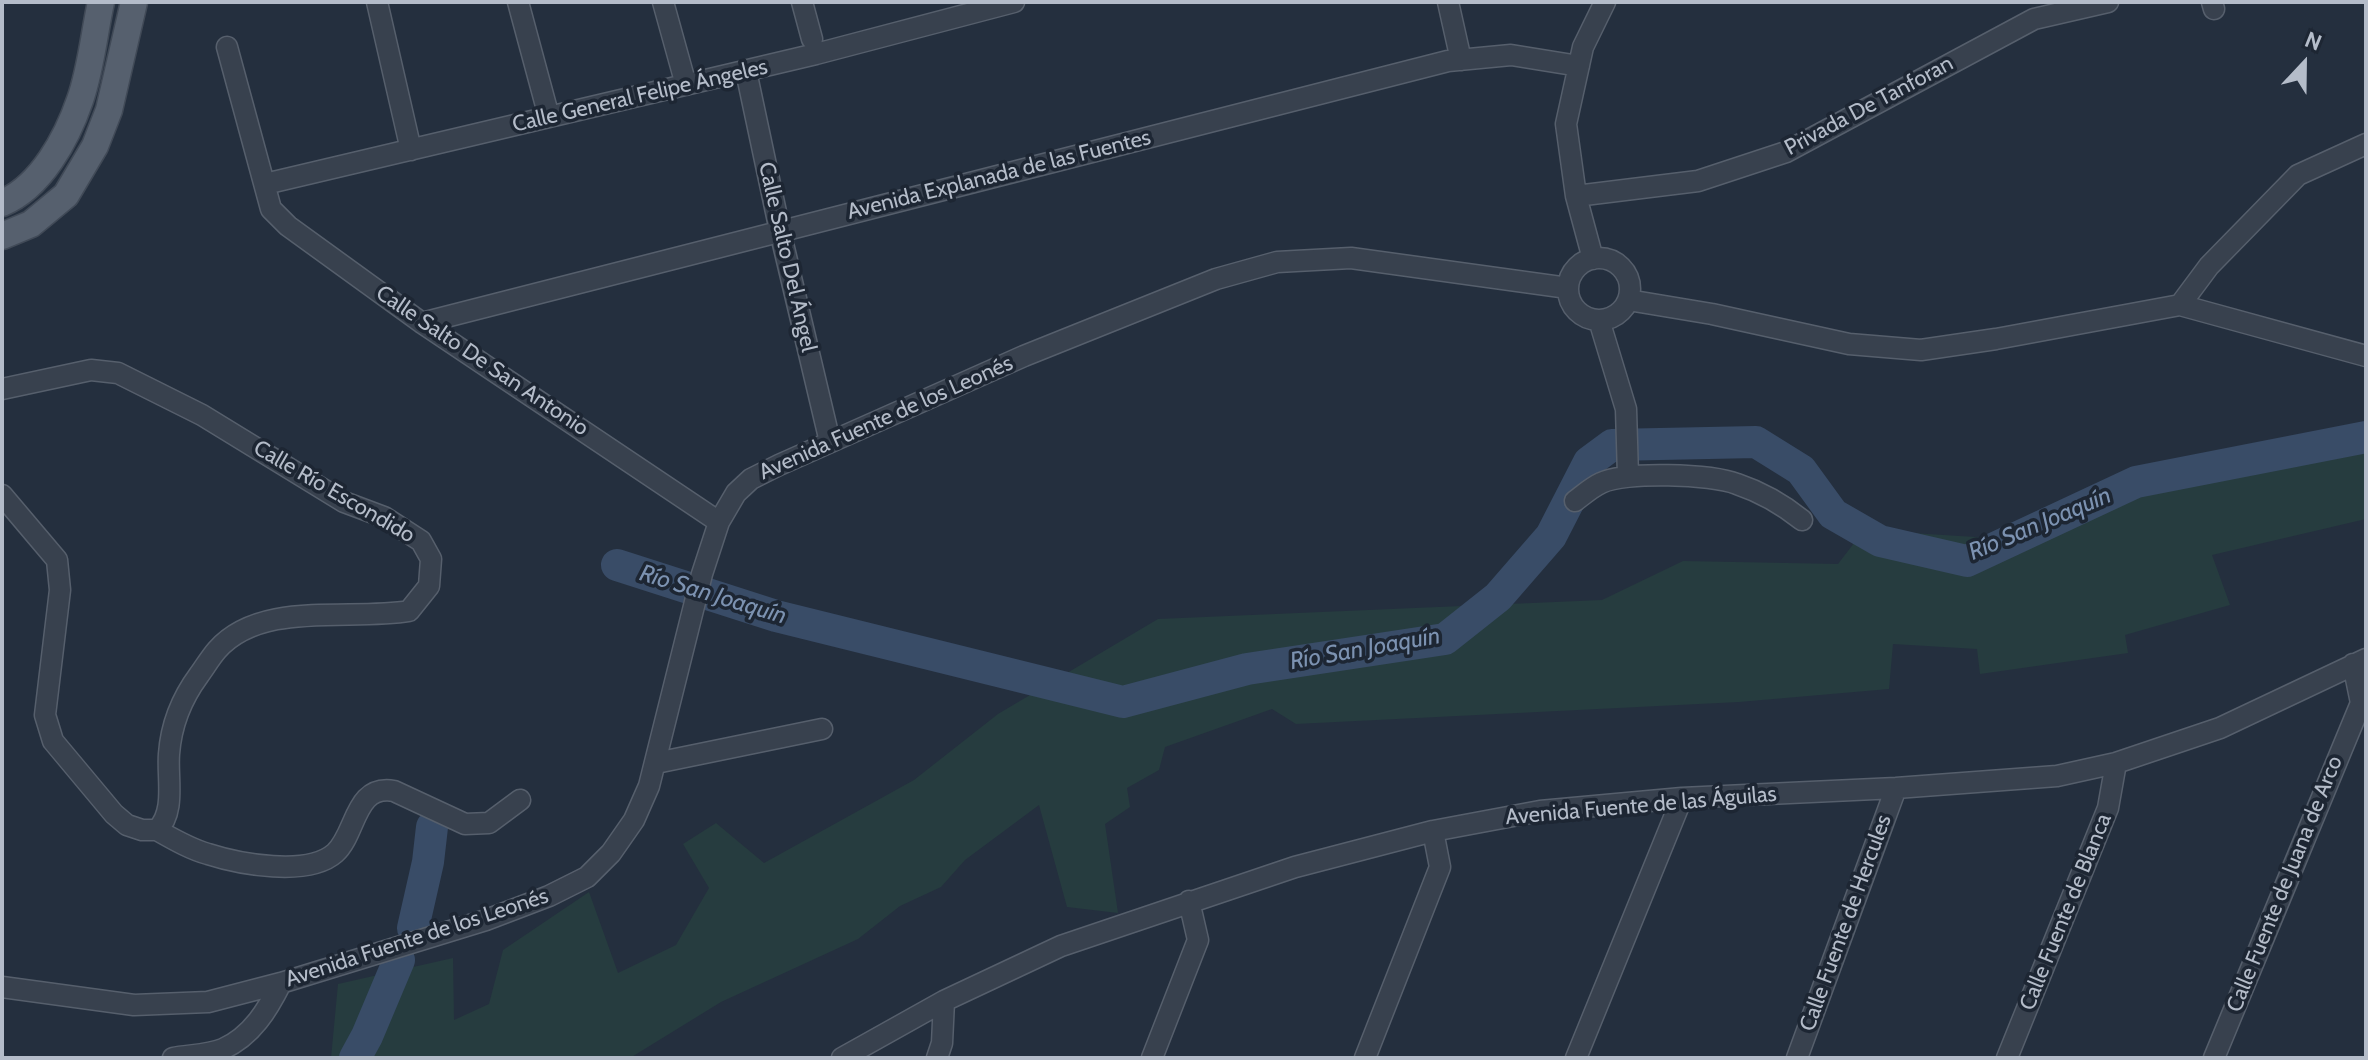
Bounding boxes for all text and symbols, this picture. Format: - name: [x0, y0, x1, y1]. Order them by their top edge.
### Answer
- north arrow: [2264, 24, 2344, 104]
- text: N: [2301, 26, 2325, 57]
- street label: Privada De Tanforan: [1780, 50, 1958, 162]
- street label: Calle General Felipe Ángeles: [510, 54, 770, 138]
- street label: Avenida Explanada de las Fuentes: [844, 124, 1154, 226]
- street label: Calle Salto Del Ángel: [752, 160, 822, 354]
- street label: Calle Salto De San Antonio: [371, 280, 593, 442]
- street label: Avenida Fuente de los Leonés: [755, 350, 1017, 486]
- street label: Calle Río Escondido: [249, 435, 419, 549]
- water label: Río San Joaquín: [1964, 481, 2116, 567]
- water label: Río San Joaquín: [636, 559, 790, 631]
- water label: Río San Joaquín: [1288, 622, 1442, 676]
- street label: Calle Fuente de Juana de Arco: [2221, 752, 2349, 1016]
- street label: Avenida Fuente de las Águilas: [1504, 781, 1778, 831]
- street label: Calle Fuente de Blanca: [2014, 810, 2118, 1014]
- street label: Calle Fuente de Hercules: [1795, 811, 1897, 1035]
- street label: Avenida Fuente de los Leonés: [282, 883, 552, 993]

